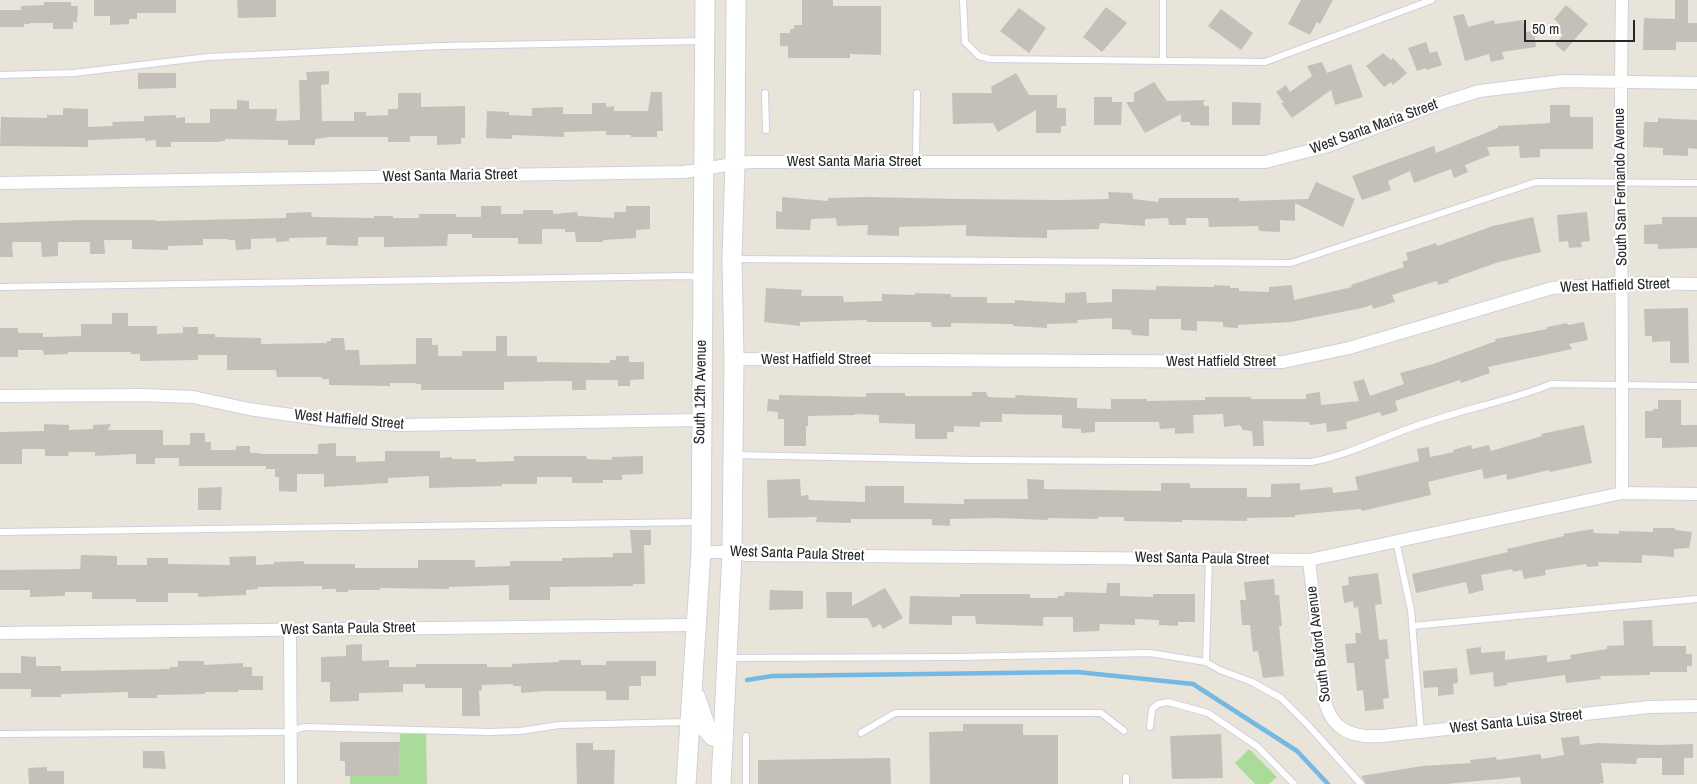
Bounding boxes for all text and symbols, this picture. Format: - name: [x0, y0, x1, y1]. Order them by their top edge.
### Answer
- scale bar: [1527, 10, 1638, 42]
- text: 50 m: [1532, 18, 1559, 39]
- street label: West Santa Maria Street: [1308, 96, 1440, 158]
- street label: South San Fernando Avenue: [1611, 108, 1631, 266]
- street label: West Santa Maria Street: [787, 153, 921, 171]
- street label: West Santa Maria Street: [383, 166, 517, 186]
- street label: West Hatfield Street: [1560, 275, 1670, 297]
- street label: South 12th Avenue: [691, 340, 711, 444]
- street label: West Hatfield Street: [761, 351, 871, 369]
- street label: West Hatfield Street: [1166, 353, 1276, 371]
- street label: West Hatfield Street: [293, 406, 405, 434]
- street label: West Santa Paula Street: [729, 543, 865, 565]
- street label: West Santa Paula Street: [1135, 549, 1269, 569]
- street label: South Buford Avenue: [1303, 585, 1335, 703]
- street label: West Santa Paula Street: [281, 619, 415, 639]
- street label: West Santa Luisa Street: [1449, 706, 1583, 738]

